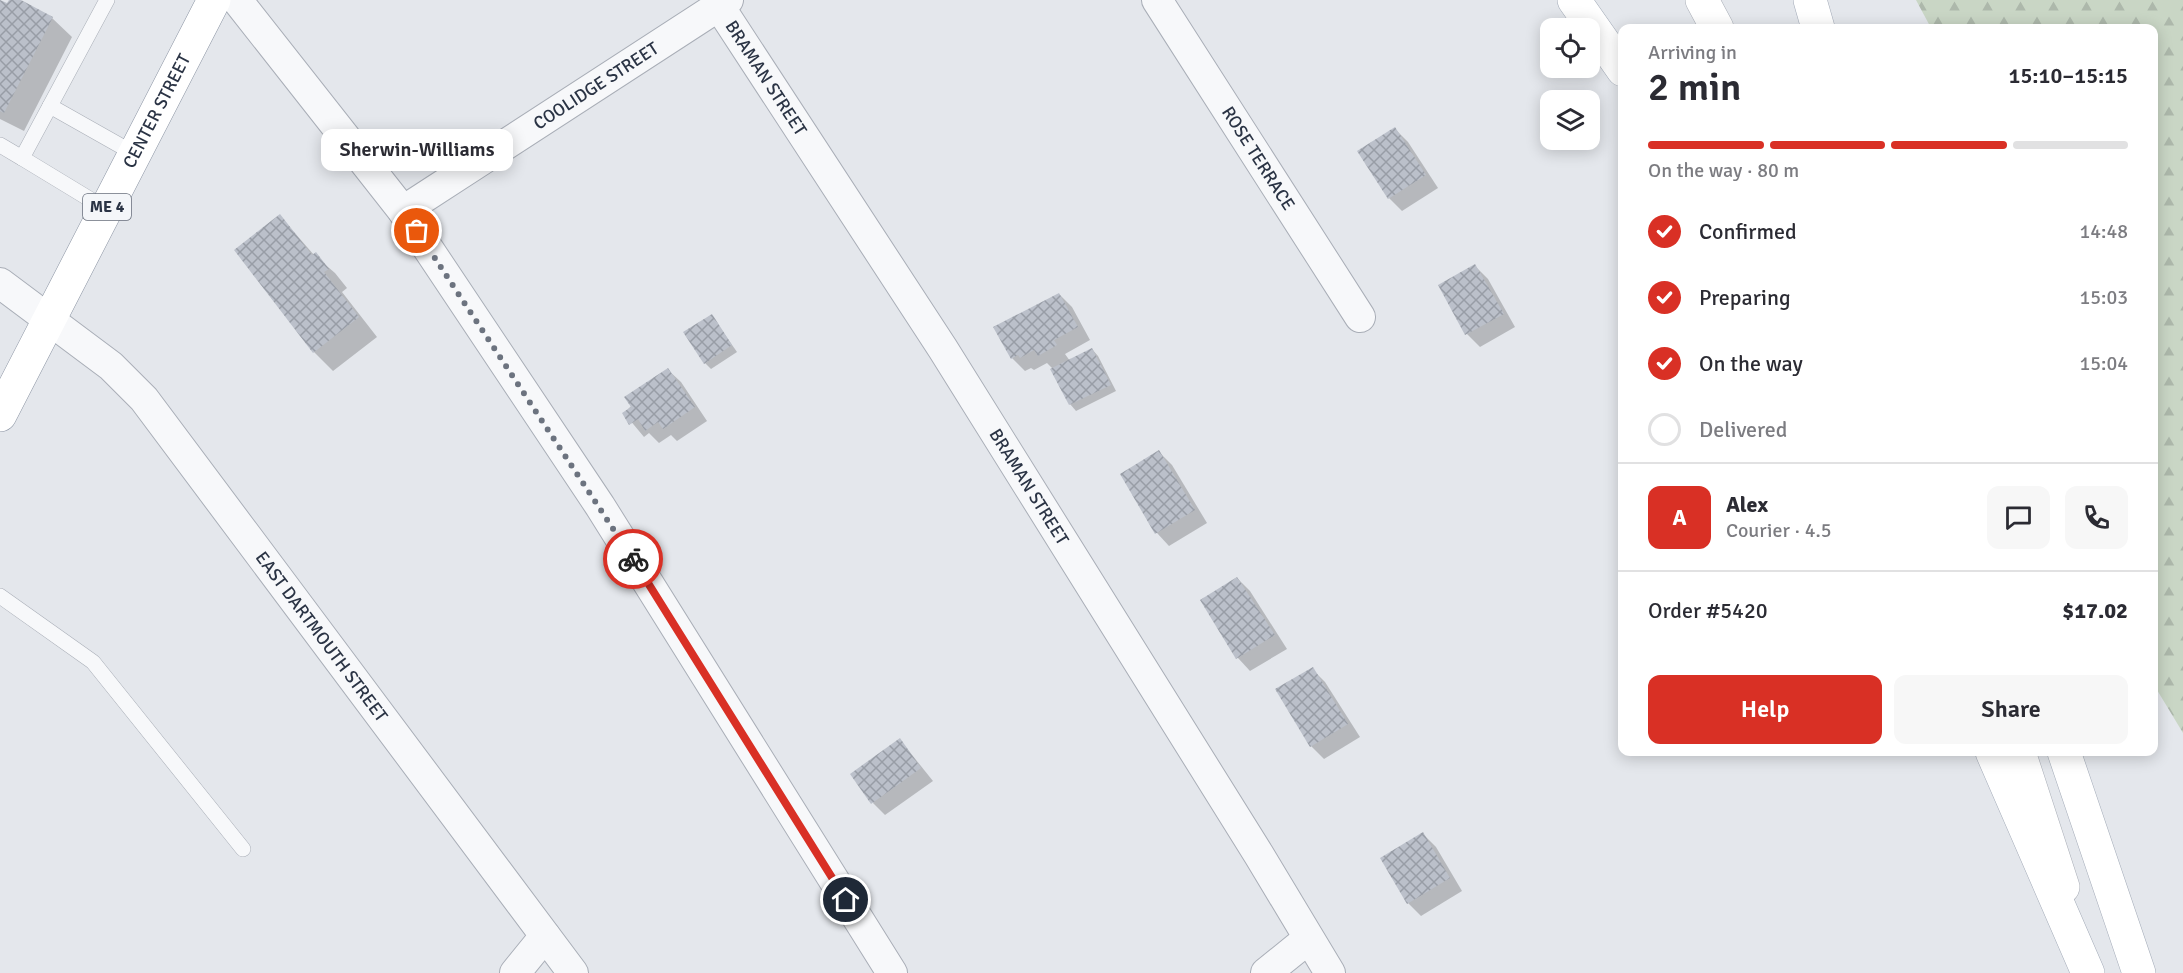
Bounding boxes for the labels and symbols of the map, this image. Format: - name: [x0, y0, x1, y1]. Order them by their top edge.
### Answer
- street label: BRAMAN STREET: [720, 16, 812, 140]
- street label: COOLIDGE STREET: [529, 37, 663, 134]
- street label: CENTER STREET: [118, 50, 195, 172]
- street label: ROSE TERRACE: [1217, 102, 1300, 214]
- callout: Sherwin-Williams: [321, 129, 513, 171]
- road number: ME 4: [83, 194, 131, 220]
- pin: [391, 205, 442, 256]
- street label: BRAMAN STREET: [984, 424, 1074, 549]
- courier: [603, 529, 663, 589]
- street label: EAST DARTMOUTH STREET: [251, 547, 393, 726]
- pin: [820, 874, 871, 925]

